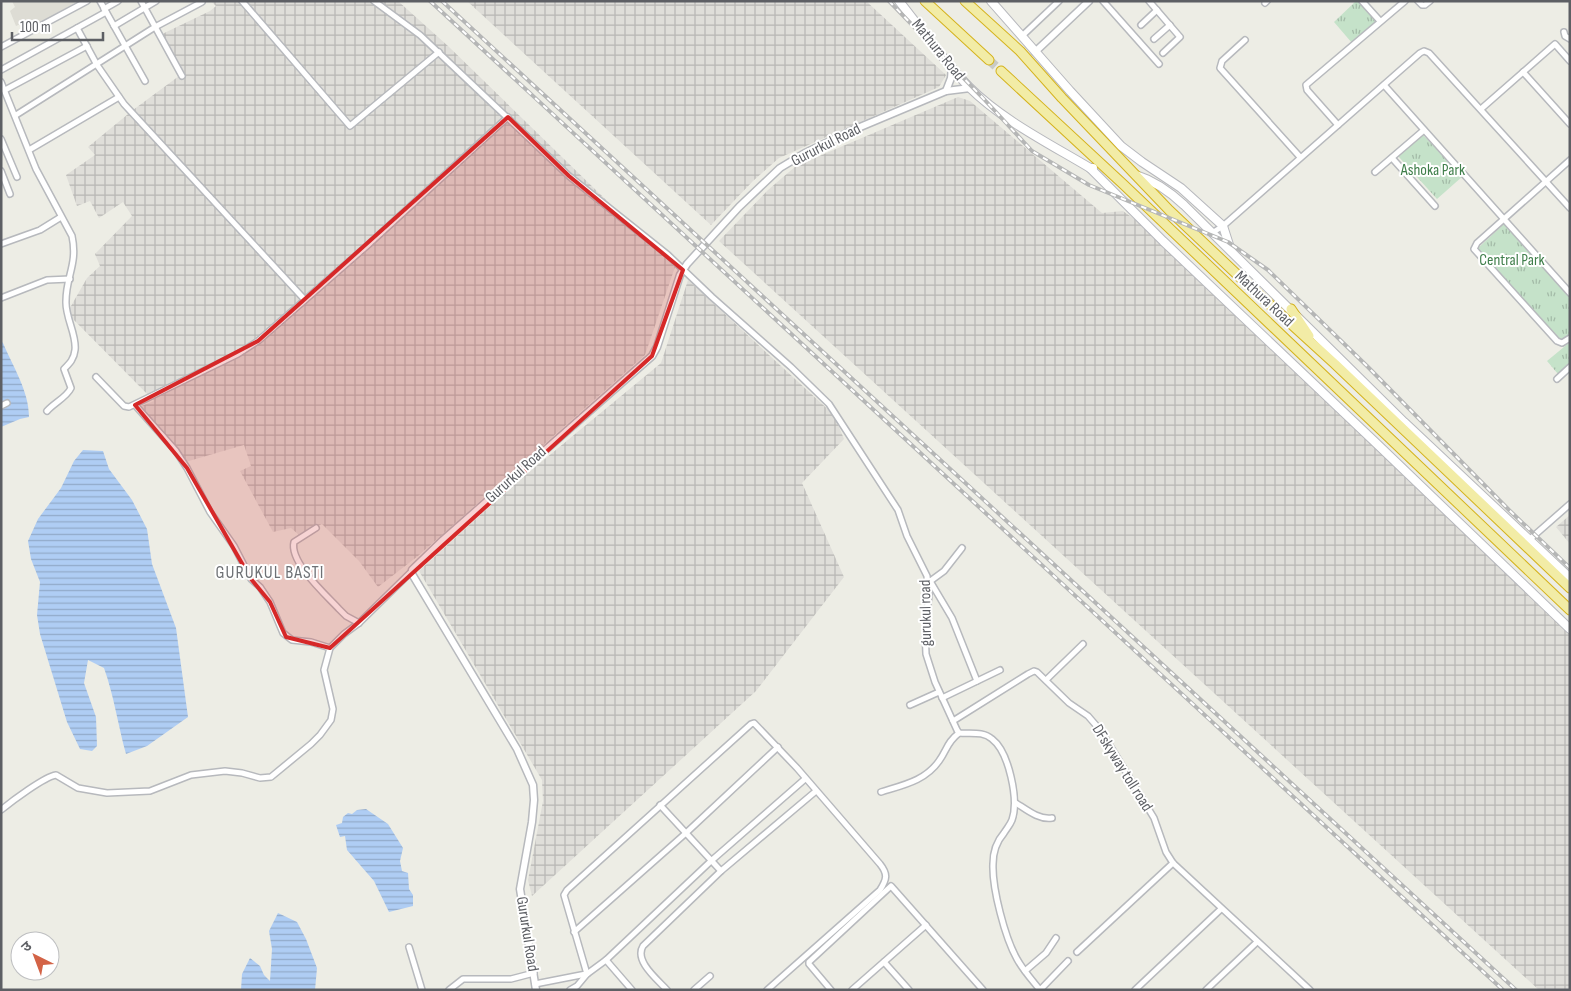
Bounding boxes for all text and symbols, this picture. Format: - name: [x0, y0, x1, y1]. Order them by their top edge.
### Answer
- scale bar: [12, 10, 104, 42]
- street label: Mathura Road: [907, 15, 969, 85]
- text: 100 m: [20, 18, 51, 37]
- street label: Gururkul Road: [788, 119, 864, 171]
- park label: Ashoka Park: [1400, 161, 1465, 180]
- park label: Central Park: [1479, 251, 1545, 270]
- street label: Mathura Road: [1231, 267, 1297, 331]
- street label: Gururkul Road: [482, 443, 550, 507]
- district label: GURUKUL BASTI: [216, 562, 324, 583]
- street label: gurukul road: [916, 580, 936, 646]
- street label: DFskyway toll road: [1088, 721, 1156, 815]
- street label: Gururkul Road: [512, 895, 542, 973]
- north arrow: [10, 931, 60, 981]
- text: उ: [18, 937, 36, 956]

